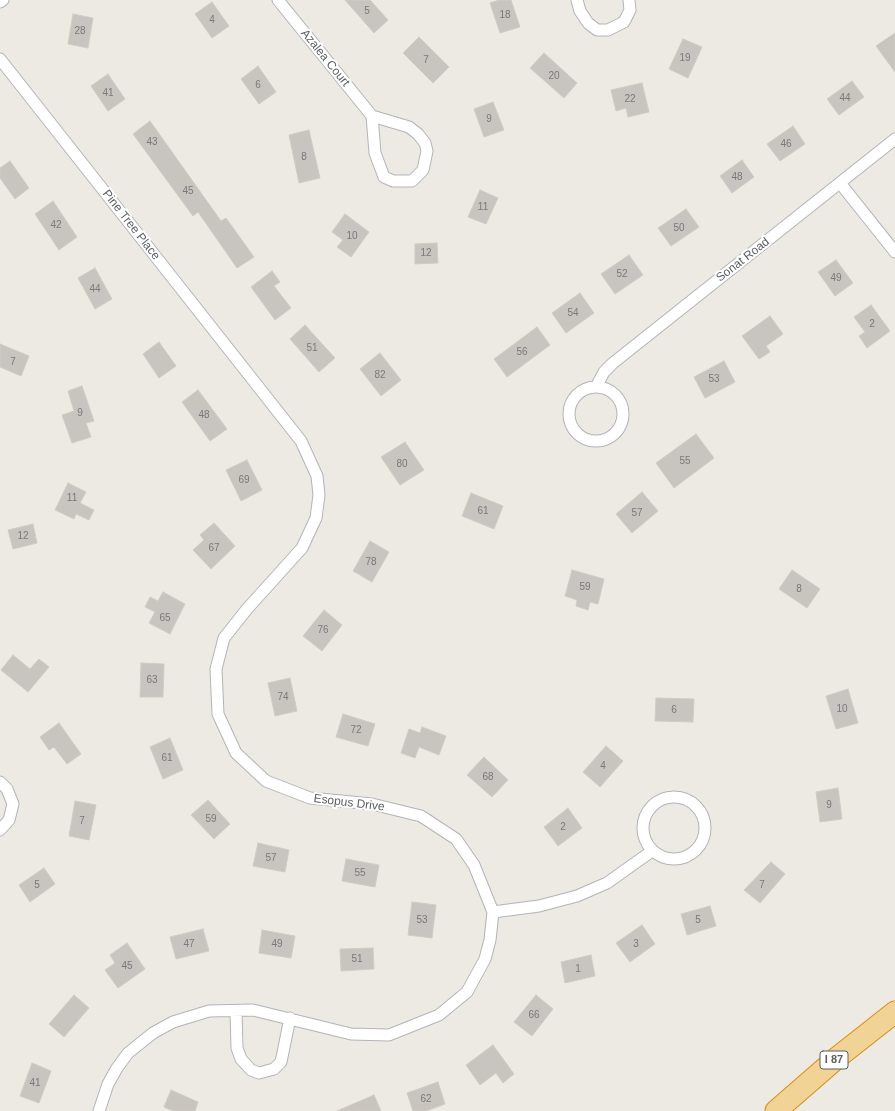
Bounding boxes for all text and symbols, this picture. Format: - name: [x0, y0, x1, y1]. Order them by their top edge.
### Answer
- house number: 5: [364, 5, 370, 17]
- house number: 18: [499, 9, 511, 21]
- house number: 4: [209, 14, 215, 26]
- house number: 28: [74, 25, 86, 37]
- street label: Azalea Court: [298, 27, 352, 89]
- house number: 19: [679, 52, 691, 64]
- house number: 7: [423, 54, 429, 66]
- house number: 20: [548, 70, 560, 82]
- house number: 6: [255, 79, 261, 91]
- house number: 41: [102, 87, 114, 99]
- house number: 44: [839, 92, 851, 104]
- house number: 22: [624, 93, 636, 105]
- house number: 9: [486, 113, 492, 125]
- house number: 43: [146, 136, 158, 148]
- house number: 46: [780, 138, 792, 150]
- house number: 8: [301, 151, 307, 163]
- house number: 48: [731, 171, 743, 183]
- house number: 45: [182, 185, 194, 197]
- street label: Pine Tree Place: [99, 187, 163, 263]
- house number: 11: [478, 201, 488, 213]
- house number: 42: [50, 219, 62, 231]
- house number: 50: [673, 222, 685, 234]
- house number: 10: [346, 230, 358, 242]
- street label: Sonat Road: [714, 235, 772, 285]
- house number: 12: [420, 247, 432, 259]
- house number: 52: [616, 268, 628, 280]
- house number: 49: [830, 272, 842, 284]
- house number: 44: [89, 283, 101, 295]
- house number: 54: [567, 307, 579, 319]
- house number: 2: [869, 318, 875, 330]
- house number: 51: [306, 342, 318, 354]
- house number: 56: [516, 346, 528, 358]
- house number: 7: [10, 356, 16, 368]
- house number: 82: [374, 369, 386, 381]
- house number: 53: [708, 373, 720, 385]
- house number: 9: [77, 407, 83, 419]
- house number: 48: [198, 409, 210, 421]
- house number: 55: [679, 455, 691, 467]
- house number: 80: [396, 458, 408, 470]
- house number: 69: [238, 474, 250, 486]
- house number: 11: [67, 492, 77, 504]
- house number: 61: [477, 505, 489, 517]
- house number: 57: [631, 507, 643, 519]
- house number: 12: [17, 530, 29, 542]
- house number: 67: [208, 542, 220, 554]
- house number: 78: [365, 556, 377, 568]
- house number: 59: [579, 581, 591, 593]
- house number: 8: [796, 583, 802, 595]
- house number: 65: [159, 612, 171, 624]
- house number: 76: [317, 624, 329, 636]
- house number: 63: [146, 674, 158, 686]
- house number: 74: [277, 691, 289, 703]
- house number: 10: [836, 703, 848, 715]
- house number: 6: [671, 704, 677, 716]
- house number: 72: [350, 724, 362, 736]
- house number: 61: [161, 752, 173, 764]
- house number: 4: [600, 760, 606, 772]
- house number: 68: [482, 771, 494, 783]
- street label: Esopus Drive: [313, 792, 385, 814]
- house number: 9: [826, 799, 832, 811]
- house number: 59: [205, 813, 217, 825]
- house number: 7: [79, 815, 85, 827]
- house number: 2: [560, 821, 566, 833]
- house number: 57: [265, 852, 277, 864]
- house number: 55: [354, 867, 366, 879]
- house number: 5: [34, 879, 40, 891]
- house number: 7: [759, 879, 765, 891]
- house number: 53: [416, 914, 428, 926]
- house number: 5: [695, 914, 701, 926]
- house number: 47: [183, 938, 195, 950]
- house number: 49: [271, 938, 283, 950]
- house number: 3: [633, 938, 639, 950]
- house number: 51: [351, 953, 363, 965]
- house number: 45: [121, 960, 133, 972]
- house number: 1: [575, 963, 581, 975]
- house number: 66: [528, 1009, 540, 1021]
- road number: I 87: [820, 1051, 848, 1069]
- house number: 41: [29, 1077, 41, 1089]
- house number: 62: [420, 1093, 432, 1105]

